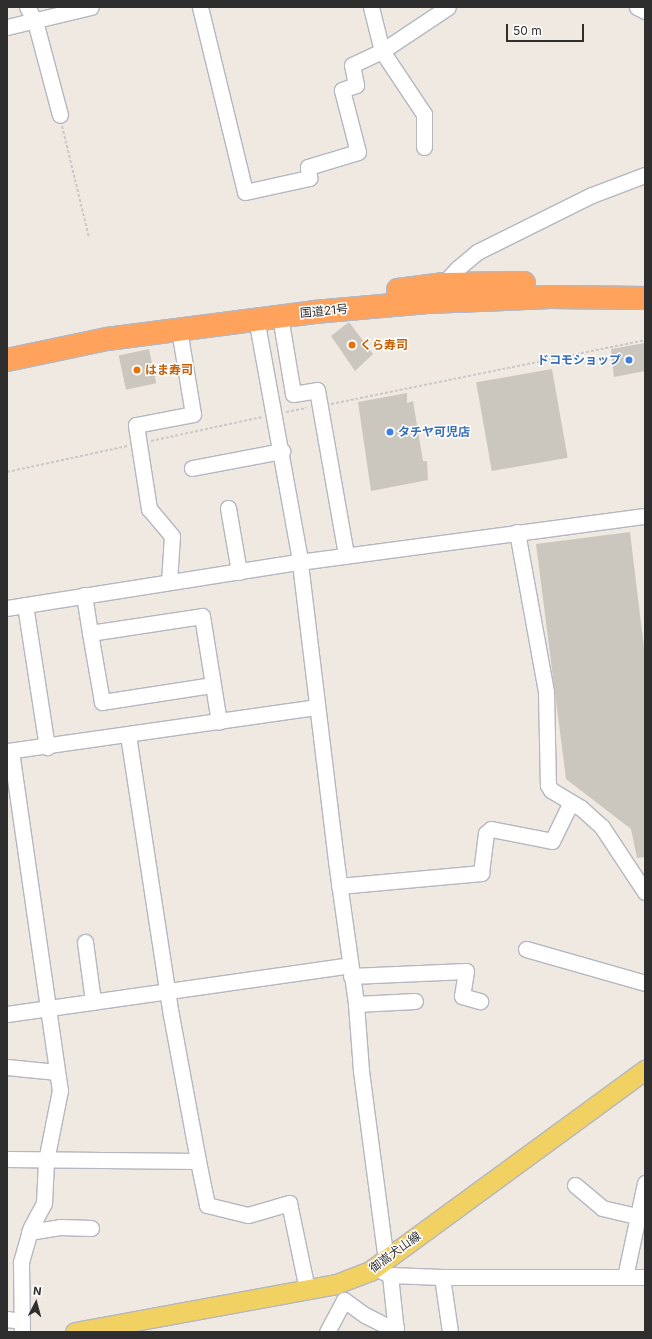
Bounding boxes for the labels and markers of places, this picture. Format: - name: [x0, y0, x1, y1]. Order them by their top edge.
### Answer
- place label: くら寿司: [360, 338, 408, 352]
- marker: くら寿司: [347, 340, 357, 350]
- place label: ドコモショップ: [537, 353, 621, 367]
- marker: ドコモショップ: [624, 355, 634, 365]
- place label: はま寿司: [145, 363, 193, 377]
- marker: はま寿司: [132, 365, 142, 375]
- place label: タチヤ可児店: [398, 425, 470, 439]
- marker: タチヤ可児店: [385, 427, 395, 437]

